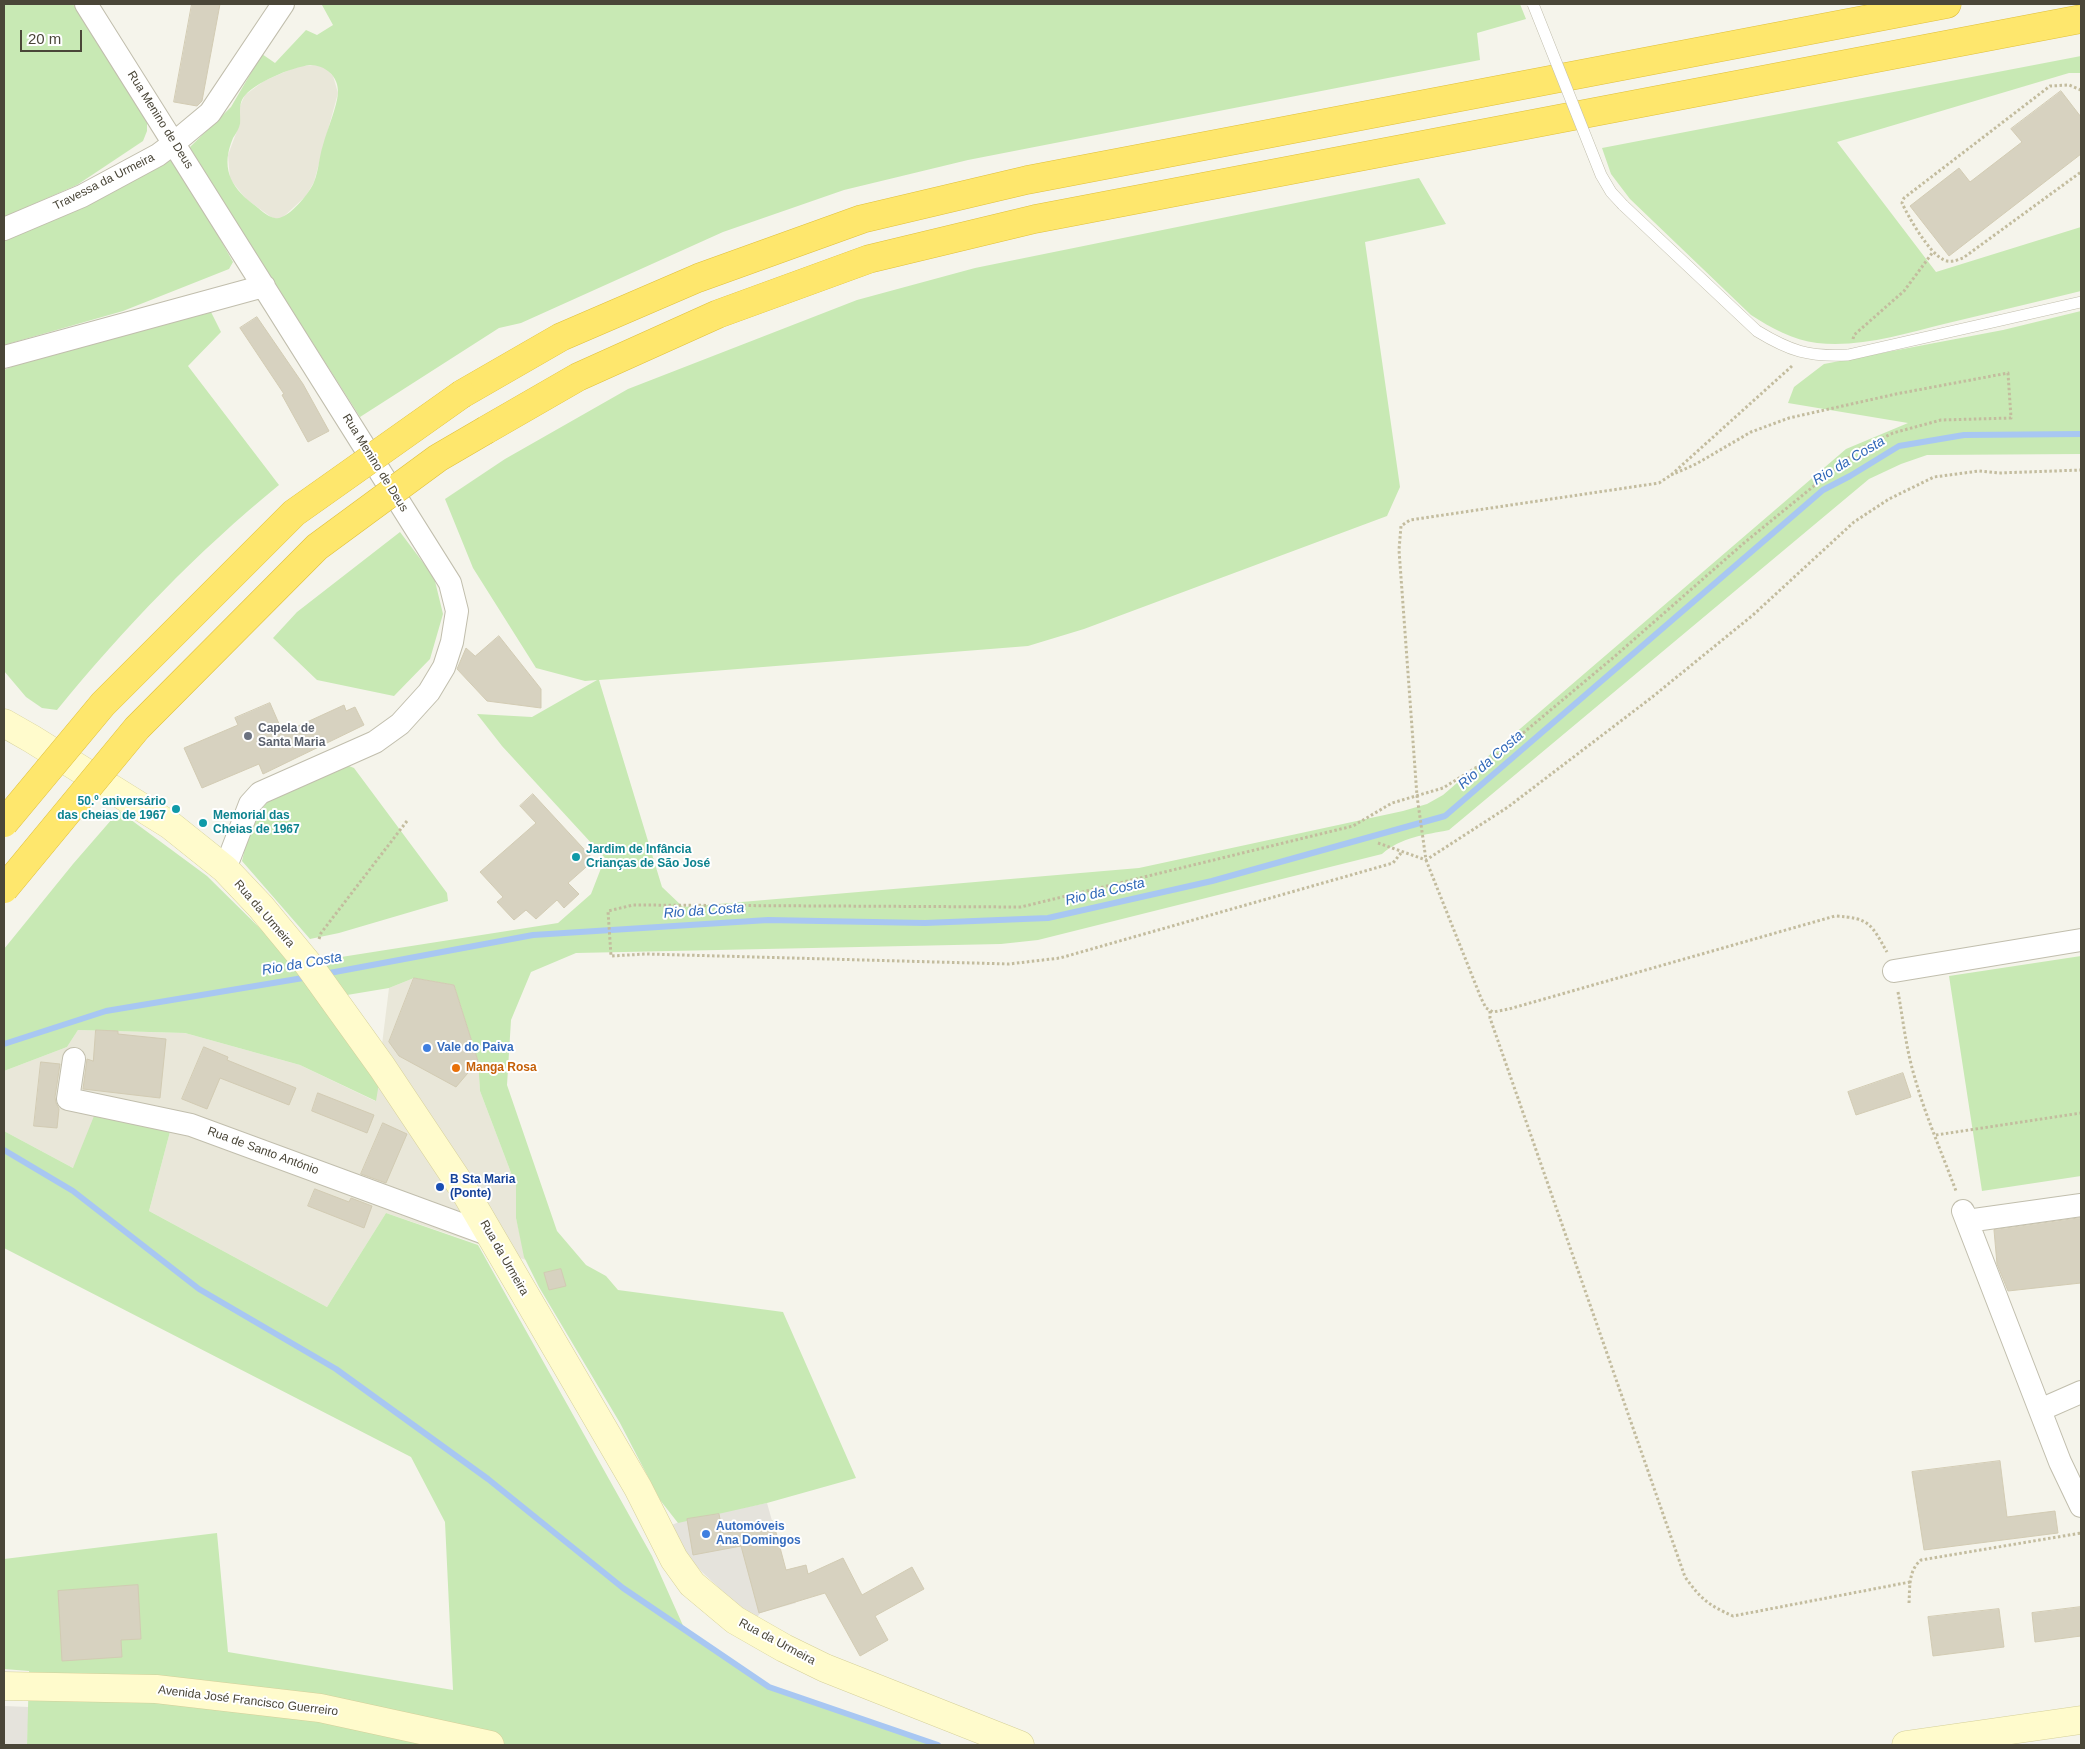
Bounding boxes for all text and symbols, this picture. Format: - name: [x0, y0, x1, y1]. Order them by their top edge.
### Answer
- scale bar: [22, 20, 85, 52]
- text: 20 m: [28, 30, 61, 47]
- street label: Rua Menino de Deus: [124, 68, 196, 172]
- street label: Travessa da Urmeira: [51, 150, 157, 214]
- street label: Rua Menino de Deus: [339, 411, 411, 515]
- water label: Rio da Costa: [1810, 433, 1888, 489]
- place label: Capela de Santa Maria: [258, 722, 325, 750]
- water label: Rio da Costa: [1455, 727, 1527, 793]
- marker: Capela de Santa Maria: [242, 730, 254, 742]
- place label: 50.º aniversário das cheias de 1967: [57, 795, 166, 823]
- marker: 50.º aniversário das cheias de 1967: [170, 803, 182, 815]
- place label: Memorial das Cheias de 1967: [213, 809, 300, 837]
- marker: Memorial das Cheias de 1967: [197, 817, 209, 829]
- place label: Jardim de Infância Crianças de São José: [586, 843, 710, 871]
- marker: Jardim de Infância Crianças de São José: [570, 851, 582, 863]
- water label: Rio da Costa: [1064, 875, 1146, 909]
- street label: Rua da Urmeira: [231, 877, 297, 951]
- water label: Rio da Costa: [663, 900, 745, 922]
- water label: Rio da Costa: [261, 949, 343, 979]
- place label: Vale do Paiva: [437, 1041, 514, 1055]
- marker: Vale do Paiva: [421, 1042, 433, 1054]
- place label: Manga Rosa: [466, 1061, 537, 1075]
- marker: Manga Rosa: [450, 1062, 462, 1074]
- street label: Rua de Santo António: [205, 1124, 321, 1178]
- place label: B Sta Maria (Ponte): [450, 1173, 515, 1201]
- marker: B Sta Maria (Ponte): [434, 1181, 446, 1193]
- street label: Rua da Urmeira: [477, 1218, 531, 1298]
- place label: Automóveis Ana Domingos: [716, 1520, 801, 1548]
- marker: Automóveis Ana Domingos: [700, 1528, 712, 1540]
- street label: Rua da Urmeira: [736, 1616, 818, 1668]
- street label: Avenida José Francisco Guerreiro: [157, 1683, 339, 1719]

